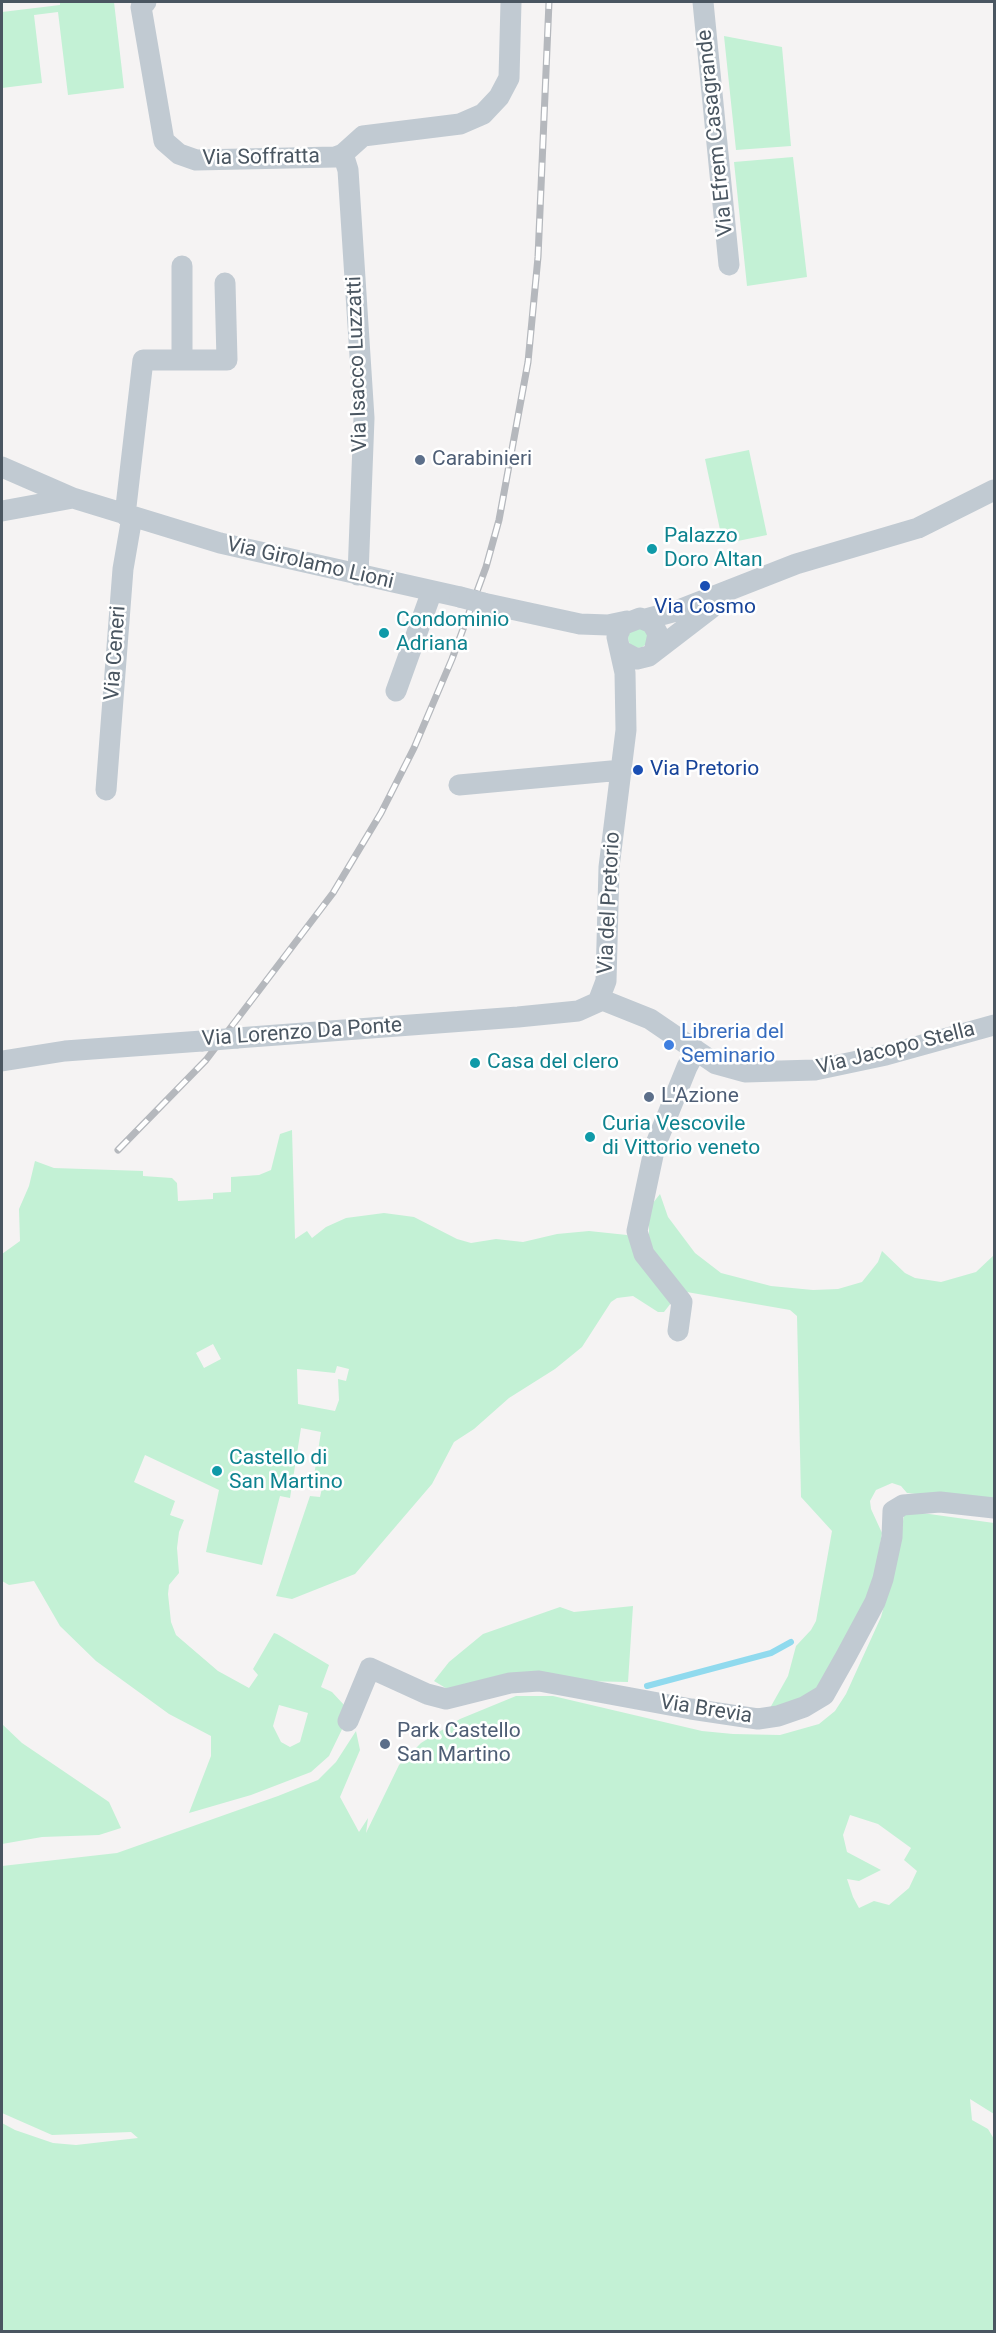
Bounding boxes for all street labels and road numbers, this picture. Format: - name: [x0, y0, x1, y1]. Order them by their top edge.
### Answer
- street label: Via Efrem Casagrande: [693, 28, 739, 238]
- street label: Via Soffratta: [202, 144, 320, 172]
- street label: Via Isacco Luzzatti: [342, 276, 374, 452]
- street label: Via Girolamo Lioni: [224, 533, 396, 595]
- street label: Via Ceneri: [100, 605, 132, 701]
- street label: Via del Pretorio: [594, 831, 626, 975]
- street label: Via Lorenzo Da Ponte: [201, 1013, 403, 1053]
- street label: Via Jacopo Stella: [814, 1017, 978, 1081]
- street label: Via Brevia: [658, 1690, 754, 1730]

